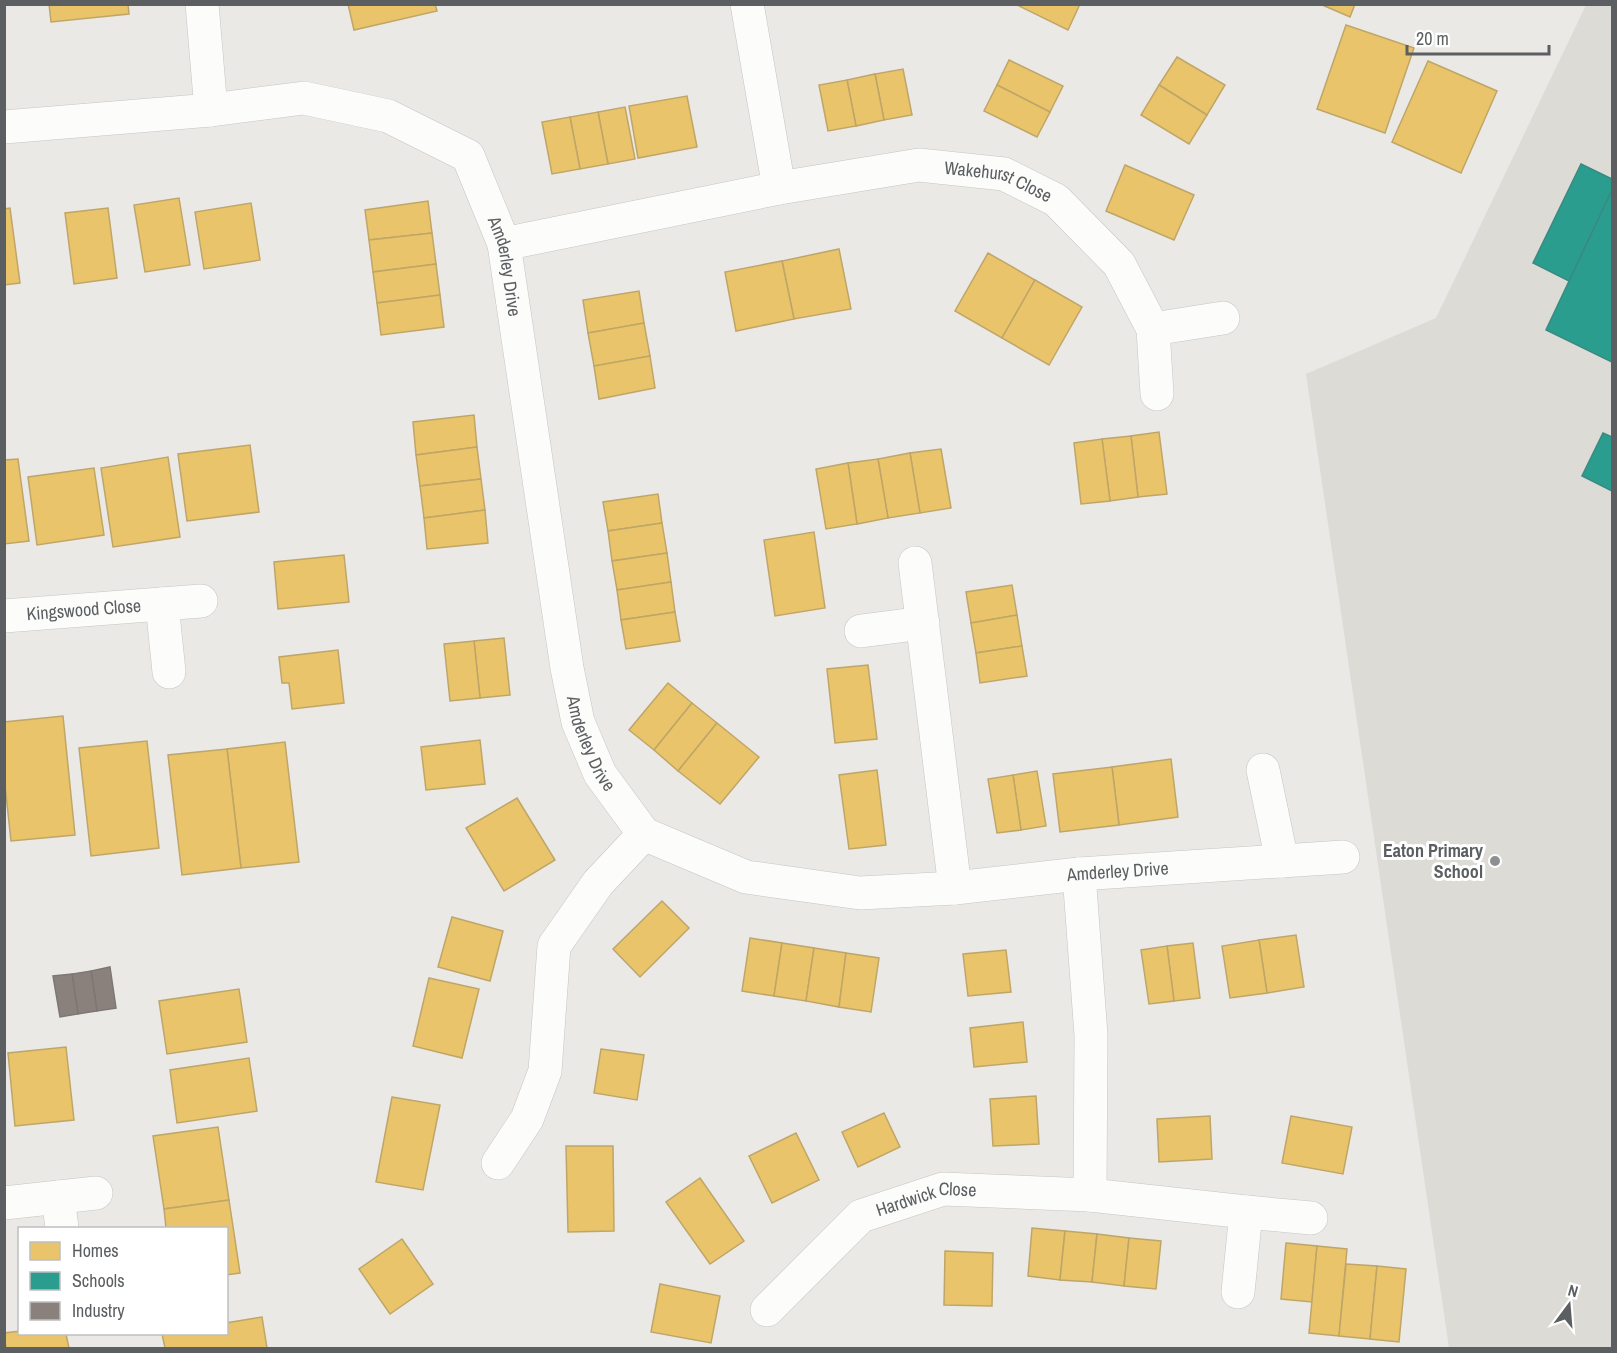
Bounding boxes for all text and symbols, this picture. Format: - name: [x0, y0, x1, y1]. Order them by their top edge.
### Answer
- scale bar: [1407, 18, 1550, 56]
- text: 20 m: [1416, 26, 1449, 51]
- street label: Wakehurst Close: [943, 155, 1056, 208]
- street label: Amderley Drive: [482, 211, 528, 318]
- street label: Kingswood Close: [25, 593, 142, 626]
- street label: Amderley Drive: [561, 692, 622, 796]
- place label: Eaton Primary School: [1383, 838, 1484, 884]
- marker: Eaton Primary School: [1488, 854, 1502, 868]
- street label: Amderley Drive: [1064, 855, 1169, 887]
- street label: Hardwick Close: [872, 1176, 977, 1222]
- legend: [18, 1227, 228, 1335]
- text: Homes: [72, 1238, 119, 1263]
- text: Schools: [72, 1268, 125, 1293]
- north arrow: [1539, 1275, 1599, 1335]
- text: N: [1566, 1279, 1581, 1302]
- text: Industry: [72, 1298, 125, 1323]

